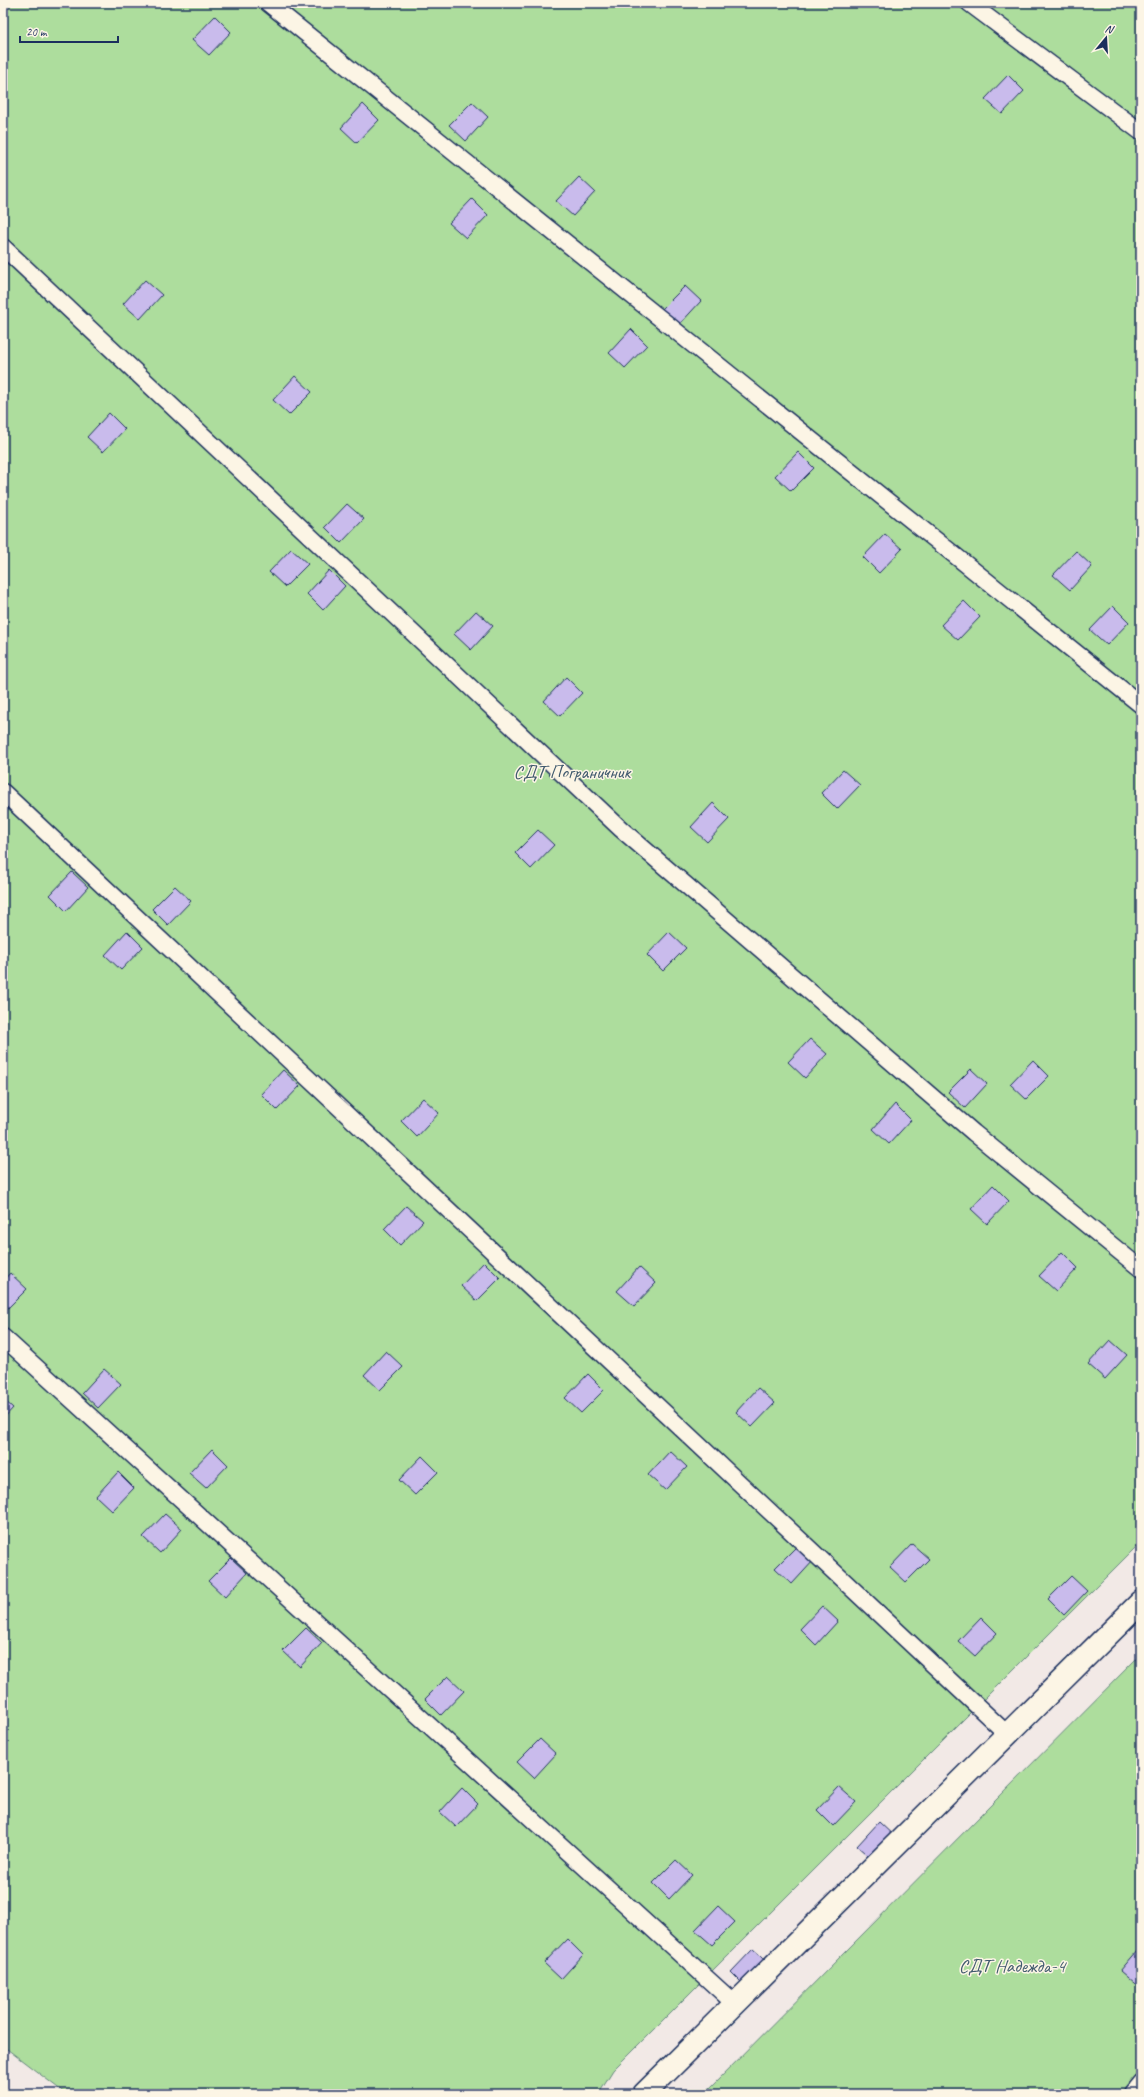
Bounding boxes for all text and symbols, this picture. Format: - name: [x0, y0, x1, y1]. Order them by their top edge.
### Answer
- scale bar: [20, 18, 118, 44]
- north arrow: [1086, 18, 1126, 58]
- text: N: [1104, 21, 1117, 37]
- text: 20 m: [26, 24, 48, 40]
- park label: СДТ Пограничник: [514, 760, 632, 784]
- park label: СДТ Надежда-4: [959, 1954, 1068, 1978]

